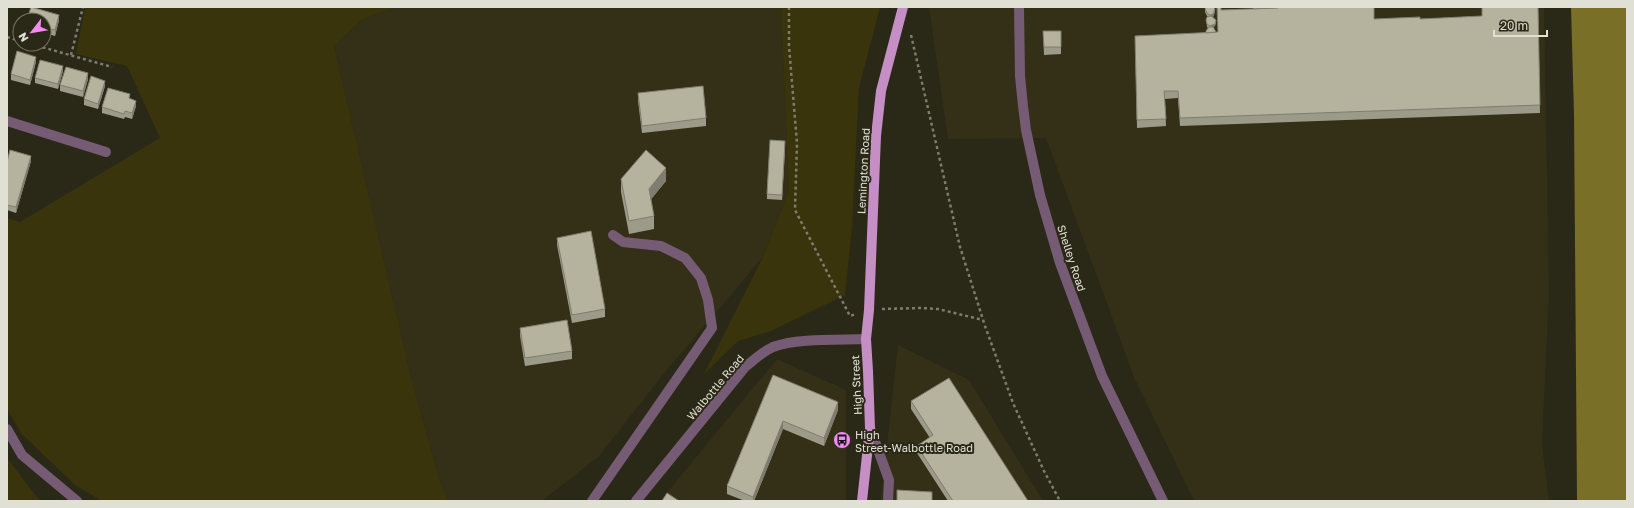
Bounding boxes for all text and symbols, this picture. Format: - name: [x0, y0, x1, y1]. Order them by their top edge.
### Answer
- north arrow: [12, 12, 52, 52]
- scale bar: [1494, 12, 1547, 38]
- text: 20 m: [1500, 18, 1528, 33]
- text: N: [15, 30, 31, 44]
- street label: Lemington Road: [854, 128, 872, 214]
- street label: Shelley Road: [1055, 223, 1089, 293]
- street label: Walbottle Road: [684, 352, 746, 422]
- street label: High Street: [848, 355, 864, 415]
- place label: High Street-Walbottle Road: [855, 428, 973, 454]
- bus stop icon: High Street-Walbottle Road: [832, 430, 852, 450]

